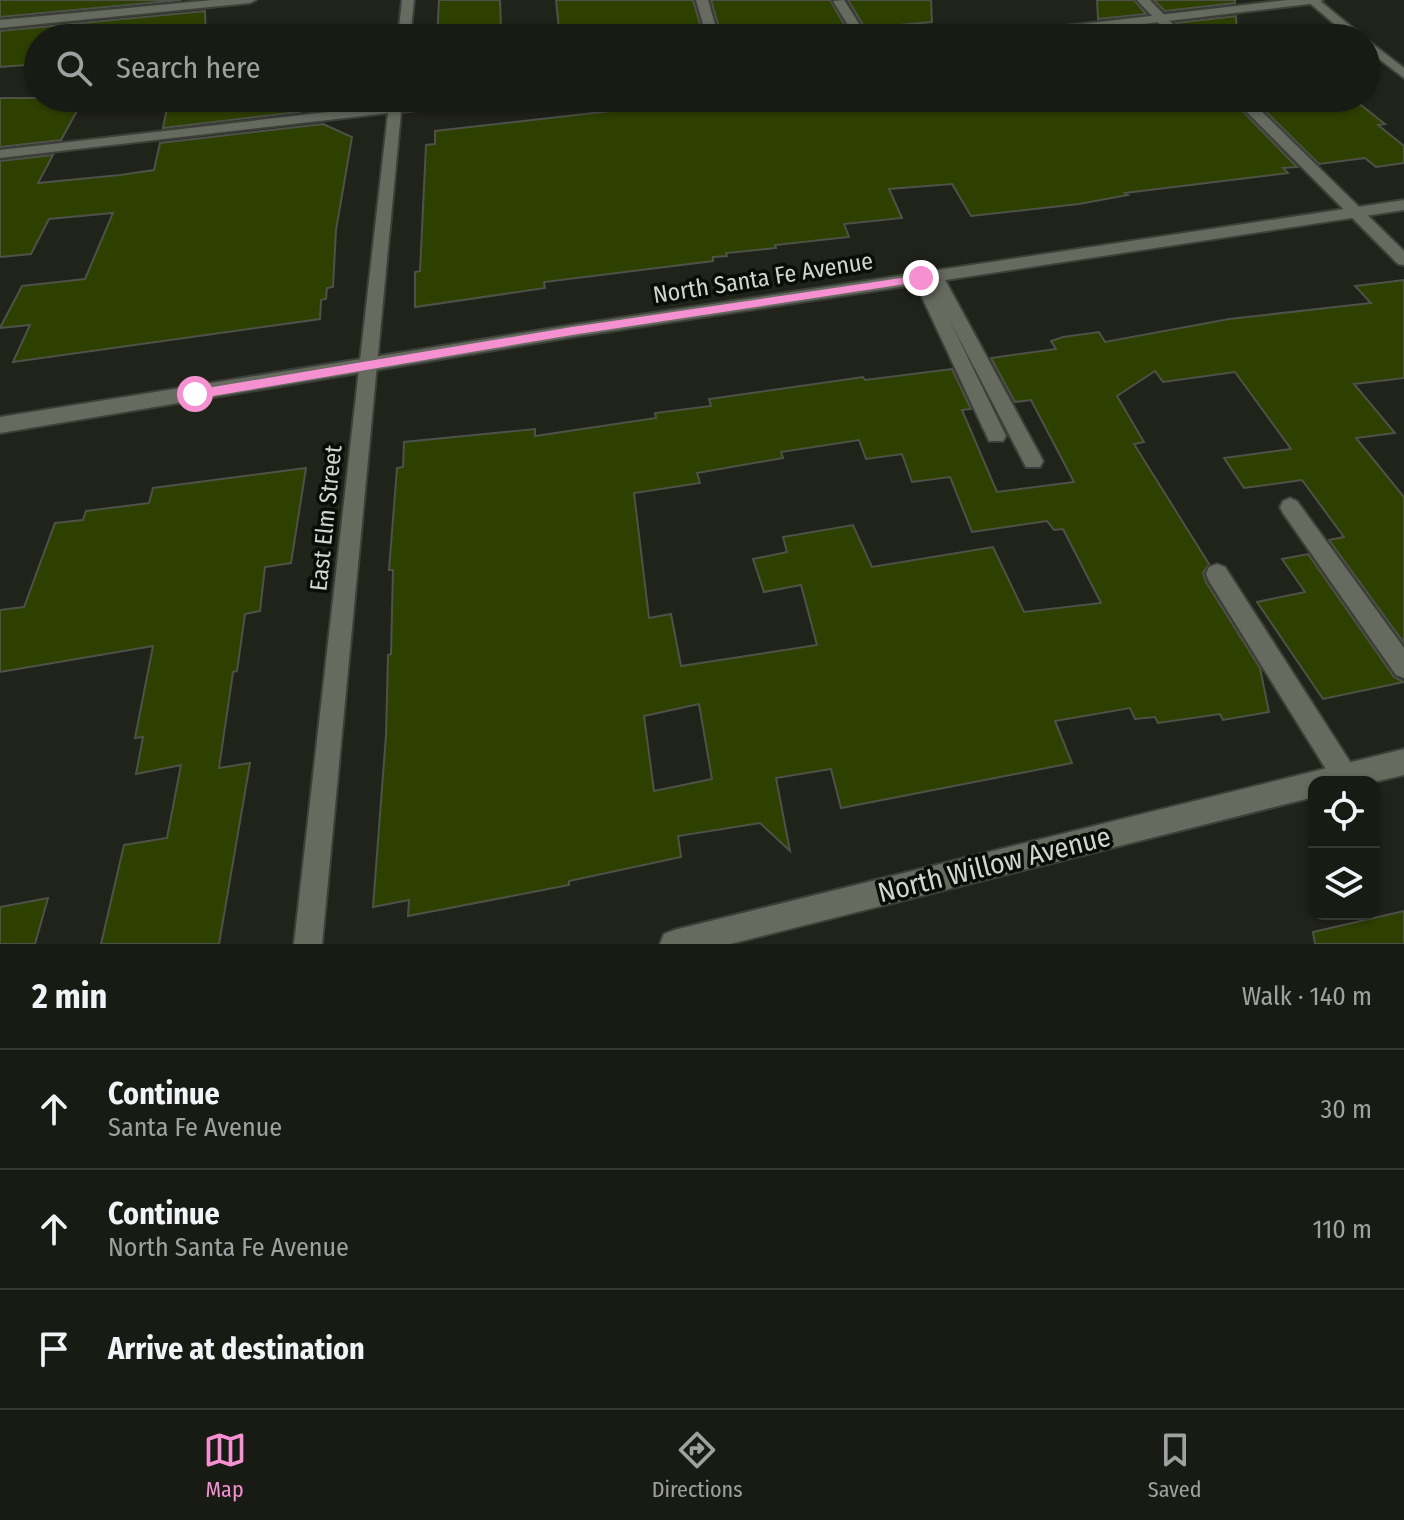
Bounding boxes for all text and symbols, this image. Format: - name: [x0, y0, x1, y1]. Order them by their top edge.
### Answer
- search box: [24, 24, 1380, 112]
- icon: search: [52, 46, 96, 90]
- text: Search here: [116, 50, 261, 86]
- street label: North Santa Fe Avenue: [651, 247, 875, 309]
- route end: [903, 260, 939, 296]
- route start: [177, 376, 213, 412]
- street label: East Elm Street: [304, 443, 348, 592]
- map controls: [1308, 776, 1380, 920]
- button: locate: [1308, 776, 1380, 848]
- street label: North Willow Avenue: [874, 820, 1114, 909]
- button: layers: [1308, 848, 1380, 920]
- text: 2 min: [32, 976, 107, 1017]
- text: Walk · 140 m: [1242, 981, 1372, 1012]
- text: Continue: [108, 1076, 220, 1112]
- icon: ahead: [32, 1087, 76, 1131]
- text: 30 m: [1321, 1094, 1372, 1125]
- text: Santa Fe Avenue: [108, 1112, 282, 1143]
- text: Continue: [108, 1196, 220, 1232]
- icon: ahead: [32, 1207, 76, 1251]
- text: 110 m: [1312, 1214, 1372, 1245]
- text: North Santa Fe Avenue: [108, 1232, 349, 1263]
- icon: arrive: [32, 1327, 76, 1371]
- text: Arrive at destination: [108, 1331, 365, 1367]
- tab: Map: [203, 1428, 247, 1503]
- tab: Directions: [652, 1428, 743, 1503]
- tab: Saved: [1148, 1428, 1201, 1503]

